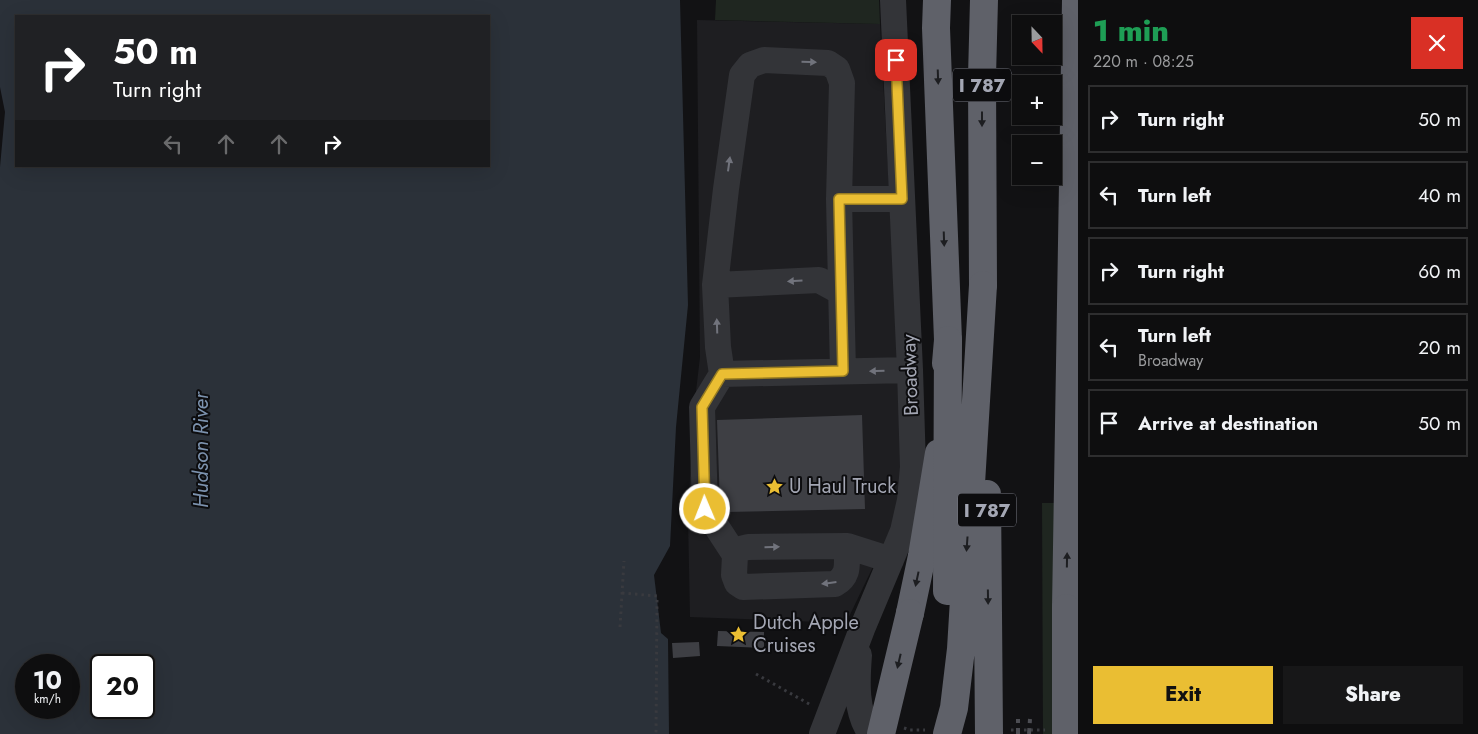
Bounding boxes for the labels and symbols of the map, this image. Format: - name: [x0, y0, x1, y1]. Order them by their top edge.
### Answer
- north arrow: [1012, 15, 1062, 65]
- pin: [875, 39, 917, 81]
- one-way arrow: [801, 59, 817, 67]
- road number: I 787: [953, 68, 1011, 102]
- one-way arrow: [934, 69, 942, 85]
- one-way arrow: [978, 111, 986, 127]
- one-way arrow: [726, 156, 734, 172]
- one-way arrow: [940, 232, 948, 248]
- one-way arrow: [787, 277, 803, 285]
- one-way arrow: [712, 318, 720, 334]
- street label: Broadway: [894, 334, 926, 416]
- one-way arrow: [868, 367, 884, 375]
- water label: Hudson River: [186, 391, 216, 508]
- place label: U Haul Truck: [789, 472, 896, 501]
- place icon: U Haul Truck: [765, 476, 785, 496]
- position arrow: [678, 482, 730, 534]
- road number: I 787: [958, 494, 1016, 526]
- one-way arrow: [963, 536, 971, 552]
- one-way arrow: [765, 543, 781, 551]
- one-way arrow: [1063, 551, 1071, 567]
- one-way arrow: [913, 572, 921, 587]
- one-way arrow: [821, 579, 837, 587]
- one-way arrow: [984, 589, 992, 605]
- place label: Dutch Apple Cruises: [753, 608, 859, 660]
- place icon: Dutch Apple Cruises: [729, 624, 749, 644]
- one-way arrow: [894, 653, 902, 669]
- speed limit sign: 20: [90, 654, 155, 719]

